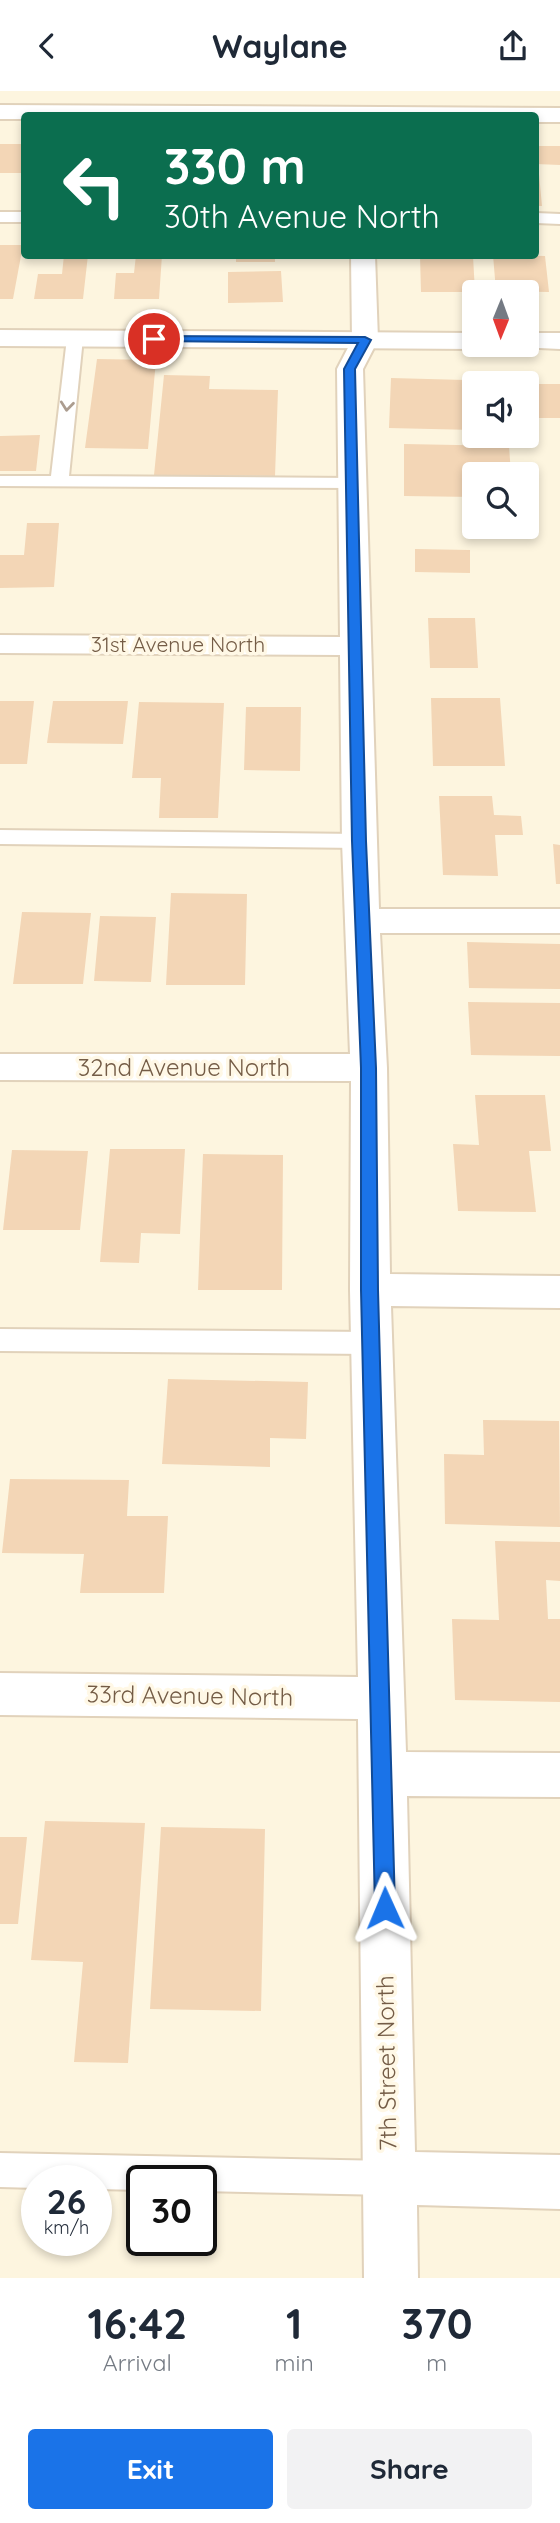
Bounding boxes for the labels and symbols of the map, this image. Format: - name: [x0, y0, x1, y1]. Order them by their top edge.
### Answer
- north arrow: [462, 280, 539, 357]
- pin: [124, 309, 184, 369]
- one-way arrow: [60, 401, 75, 412]
- street label: 31st Avenue North: [91, 631, 265, 657]
- street label: 32nd Avenue North: [78, 1052, 290, 1082]
- street label: 33rd Avenue North: [86, 1678, 294, 1712]
- position arrow: [348, 1871, 422, 1945]
- street label: 7th Street North: [369, 1975, 403, 2151]
- speed limit sign: 30: [126, 2165, 217, 2256]

